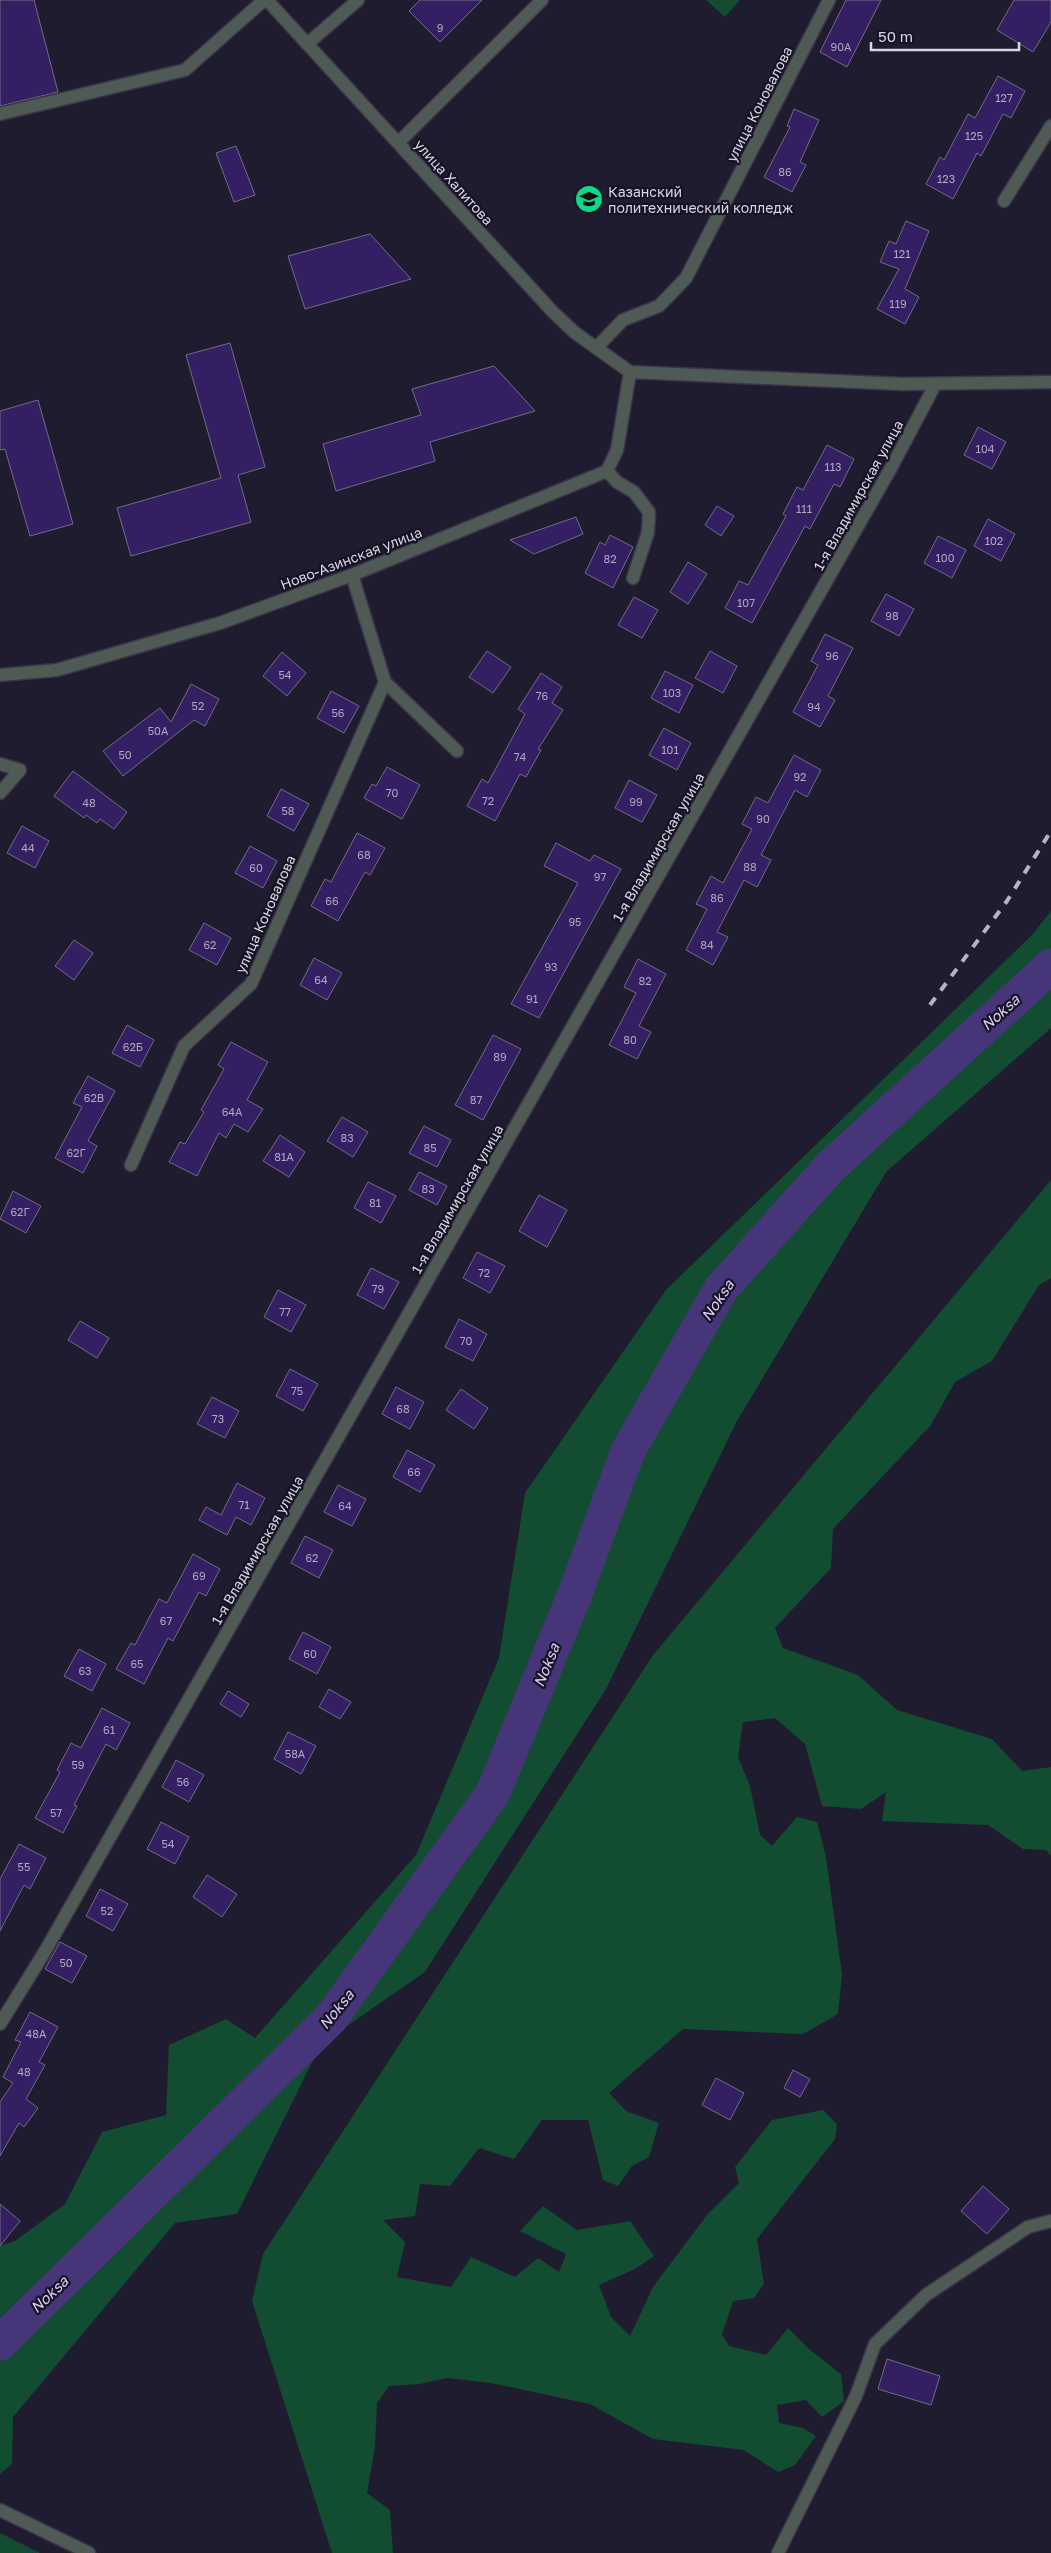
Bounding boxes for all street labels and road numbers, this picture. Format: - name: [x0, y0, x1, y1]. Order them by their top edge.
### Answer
- street label: улица Коновалова: [722, 43, 796, 165]
- street label: улица Халитова: [411, 136, 497, 228]
- street label: 1-я Владимирская улица: [810, 417, 906, 573]
- street label: Ново-Азинская улица: [278, 523, 424, 593]
- street label: 1-я Владимирская улица: [608, 770, 708, 924]
- street label: улица Коновалова: [231, 852, 299, 976]
- street label: 1-я Владимирская улица: [407, 1122, 507, 1276]
- street label: 1-я Владимирская улица: [207, 1473, 307, 1627]

